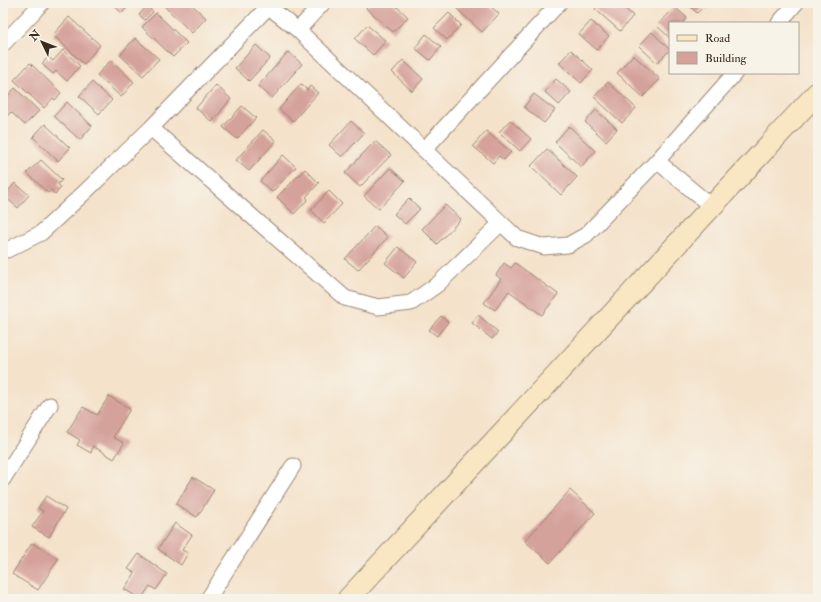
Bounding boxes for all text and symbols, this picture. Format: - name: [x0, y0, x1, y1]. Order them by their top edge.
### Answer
- north arrow: [22, 22, 62, 62]
- legend: [669, 22, 799, 74]
- text: N: [26, 27, 44, 44]
- text: Road: [705, 31, 730, 46]
- text: Building: [705, 51, 748, 66]

